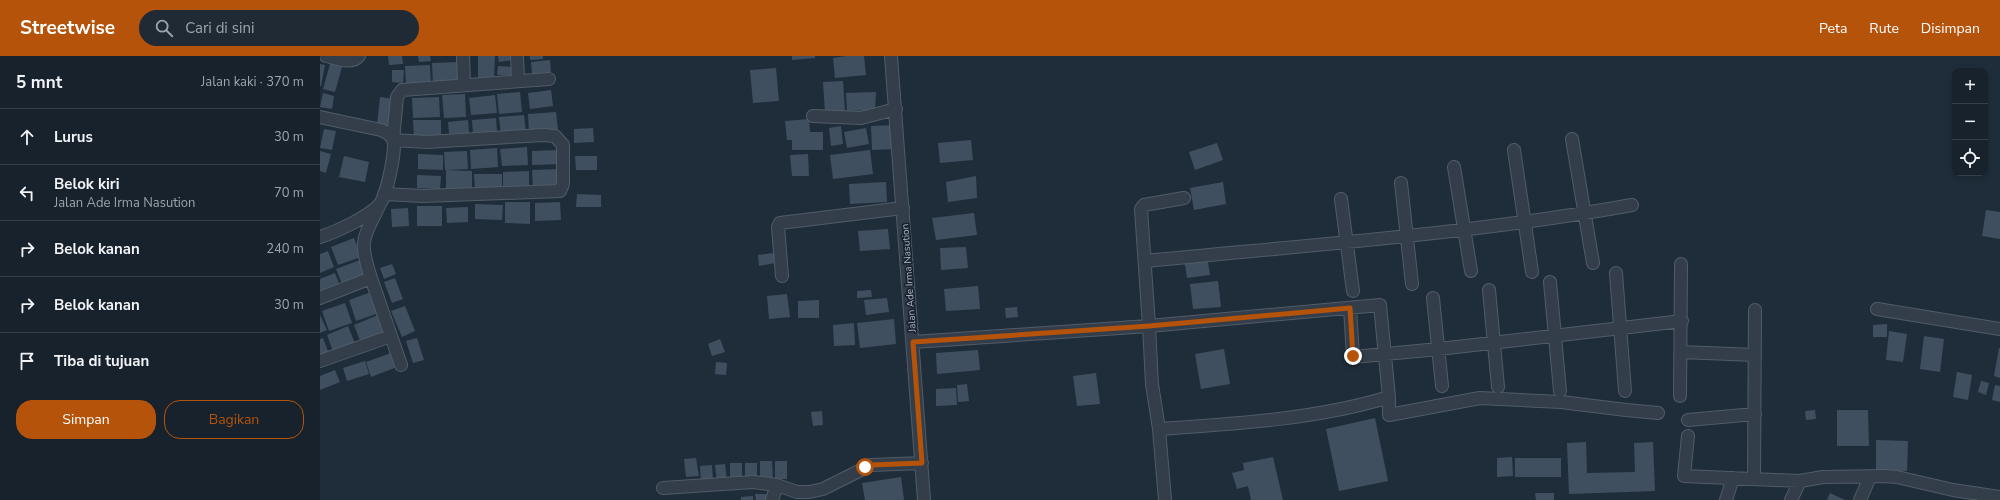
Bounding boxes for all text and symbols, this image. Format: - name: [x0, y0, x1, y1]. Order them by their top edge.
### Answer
- search box: [139, 10, 419, 46]
- text: Streetwise: [20, 15, 115, 41]
- icon: search: [153, 17, 175, 39]
- text: Cari di sini: [185, 18, 254, 38]
- text: Peta: [1819, 19, 1847, 38]
- text: Rute: [1869, 19, 1899, 38]
- text: Disimpan: [1921, 19, 1980, 38]
- map controls: [1952, 68, 1988, 176]
- button: +: [1952, 68, 1988, 104]
- text: 5 mnt: [16, 71, 62, 94]
- text: Jalan kaki · 370 m: [201, 73, 304, 91]
- button: −: [1952, 104, 1988, 140]
- icon: ahead: [16, 126, 38, 148]
- text: Lurus: [54, 127, 93, 147]
- text: 30 m: [274, 128, 304, 146]
- button: locate: [1952, 140, 1988, 176]
- text: Belok kiri: [54, 174, 119, 194]
- icon: left: [16, 182, 38, 204]
- text: 70 m: [274, 184, 304, 202]
- text: Jalan Ade Irma Nasution: [54, 194, 195, 212]
- street label: Jalan Ade Irma Nasution: [898, 223, 920, 334]
- icon: right: [16, 238, 38, 260]
- text: Belok kanan: [54, 239, 140, 259]
- text: 240 m: [266, 240, 304, 258]
- icon: right: [16, 294, 38, 316]
- text: Belok kanan: [54, 295, 140, 315]
- text: 30 m: [274, 296, 304, 314]
- route end: [1344, 347, 1362, 365]
- icon: arrive: [16, 350, 38, 372]
- text: Tiba di tujuan: [54, 351, 149, 371]
- button: Simpan: [16, 400, 156, 439]
- button: Bagikan: [164, 400, 304, 439]
- route start: [856, 458, 874, 476]

